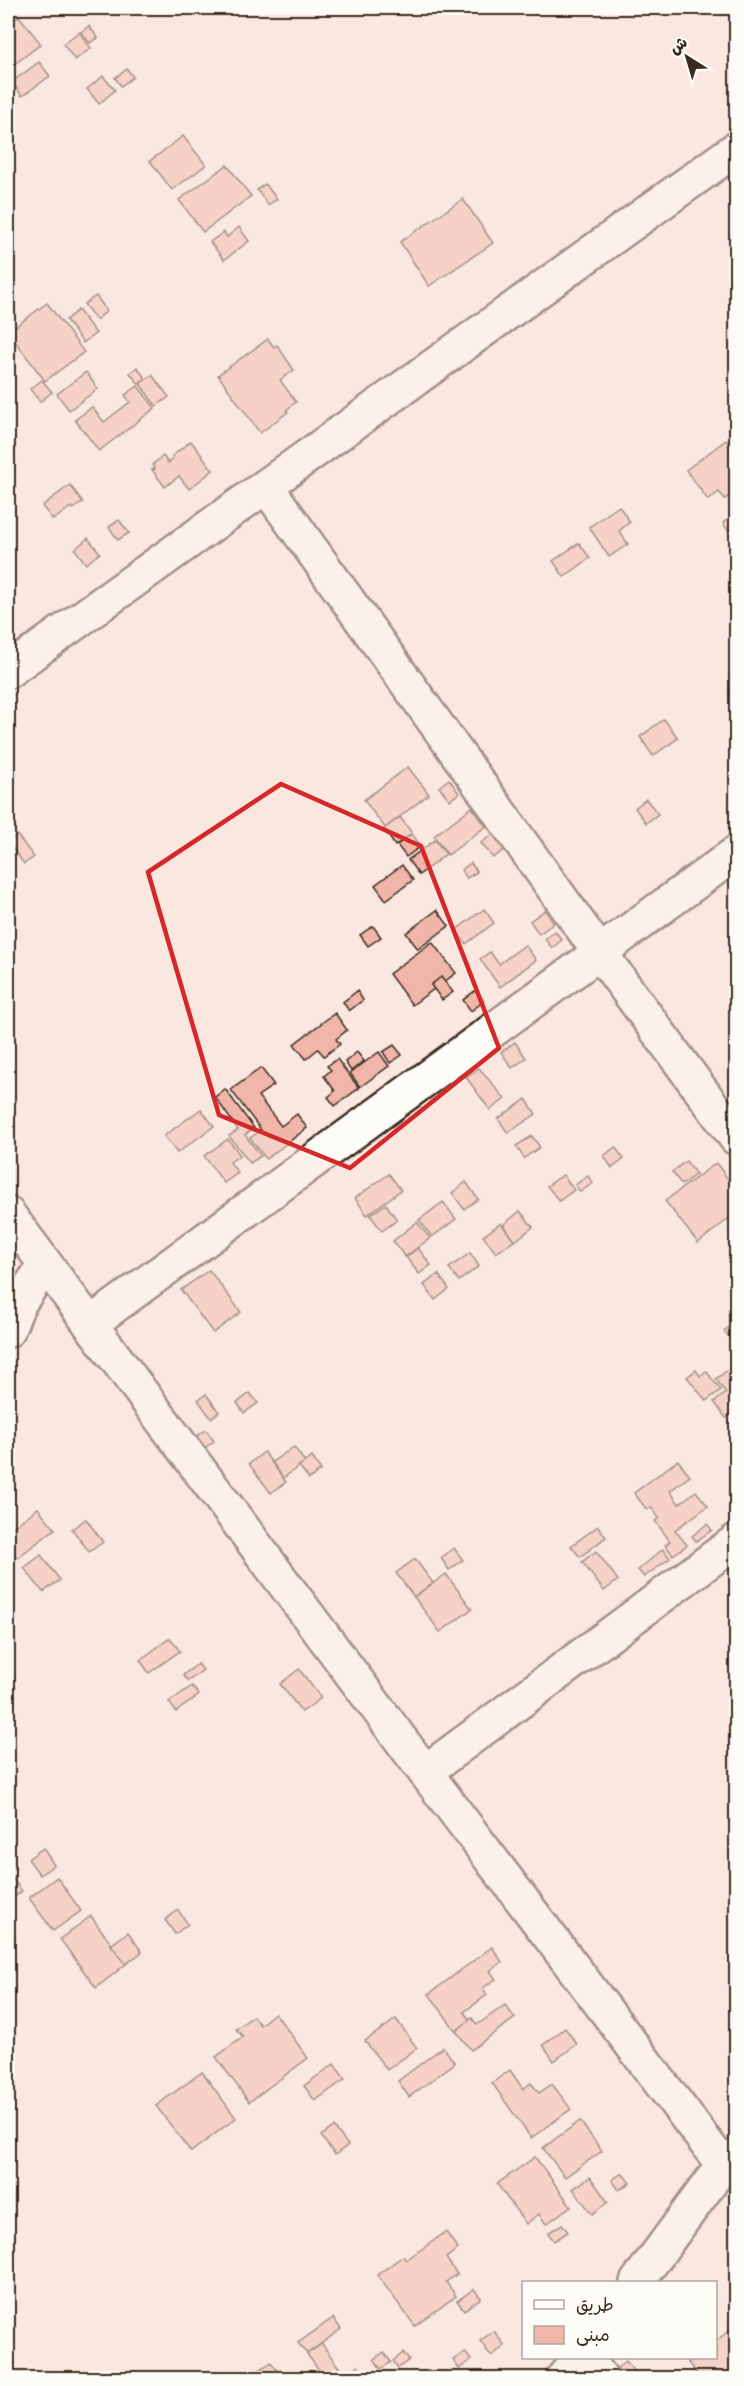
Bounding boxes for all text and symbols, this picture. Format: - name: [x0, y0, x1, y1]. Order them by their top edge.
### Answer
- north arrow: [657, 27, 717, 87]
- text: ش: [666, 33, 692, 60]
- legend: [522, 2281, 717, 2359]
- text: طريق: [576, 2294, 614, 2318]
- text: مبنى: [576, 2324, 610, 2348]

